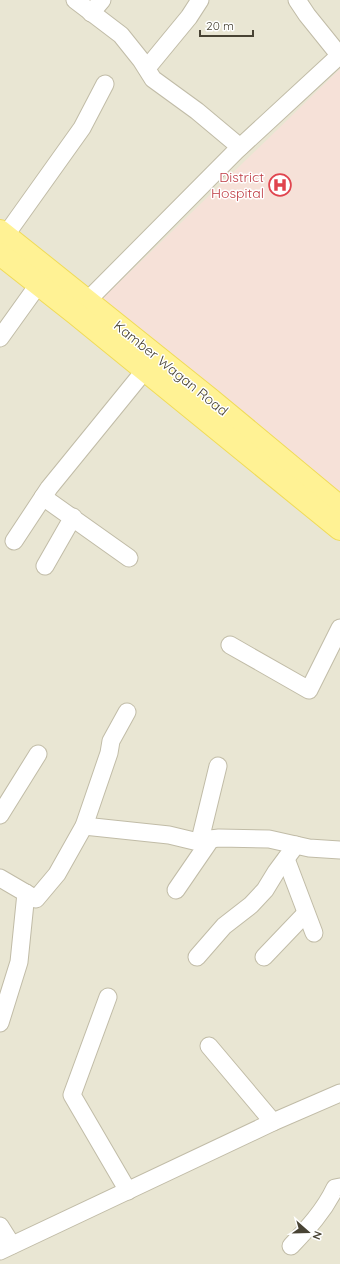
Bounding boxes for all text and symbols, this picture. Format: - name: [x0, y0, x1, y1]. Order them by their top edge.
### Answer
- scale bar: [200, 12, 253, 38]
- text: 20 m: [206, 18, 234, 33]
- place label: District Hospital: [211, 168, 264, 202]
- hospital icon: District Hospital: [267, 172, 293, 198]
- street label: Kamber Wagan Road: [110, 316, 232, 420]
- north arrow: [288, 1212, 328, 1252]
- text: N: [309, 1229, 325, 1242]

